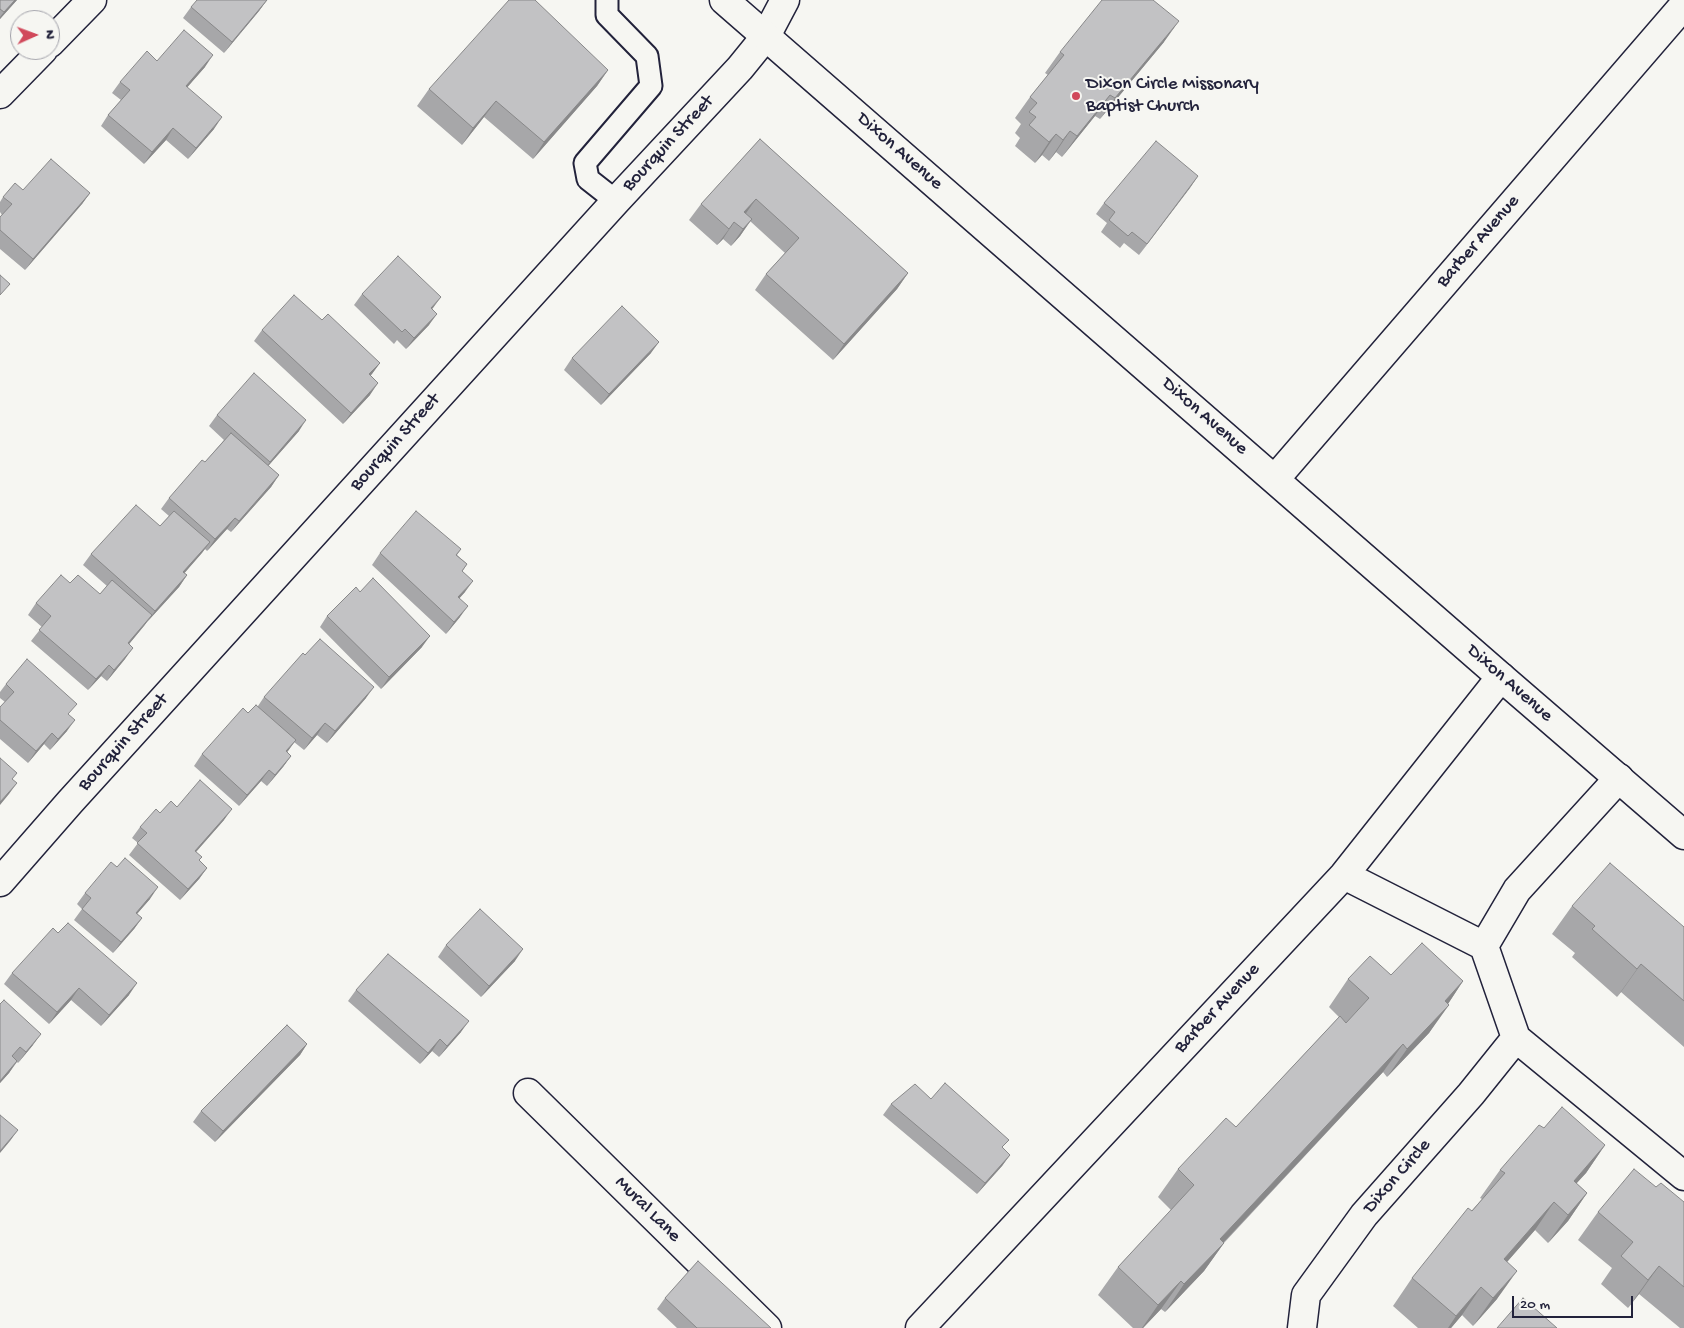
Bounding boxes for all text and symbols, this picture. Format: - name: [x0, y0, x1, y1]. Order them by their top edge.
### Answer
- north arrow: [10, 10, 60, 60]
- text: N: [41, 30, 58, 39]
- place label: Dixon Circle Missonary Baptist Church: [1086, 74, 1259, 118]
- marker: Dixon Circle Missonary Baptist Church: [1070, 90, 1082, 102]
- street label: Bourquin Street: [618, 91, 720, 197]
- street label: Dixon Avenue: [851, 108, 947, 196]
- street label: Barber Avenue: [1433, 191, 1525, 293]
- street label: Dixon Avenue: [1156, 373, 1252, 461]
- street label: Bourquin Street: [346, 389, 446, 497]
- street label: Dixon Avenue: [1461, 640, 1557, 728]
- street label: Bourquin Street: [74, 689, 174, 797]
- street label: Barber Avenue: [1170, 959, 1266, 1059]
- street label: Dixon Circle: [1359, 1135, 1437, 1219]
- street label: Mural Lane: [609, 1172, 685, 1248]
- scale bar: [1514, 1286, 1635, 1318]
- text: 20 m: [1520, 1296, 1550, 1314]

